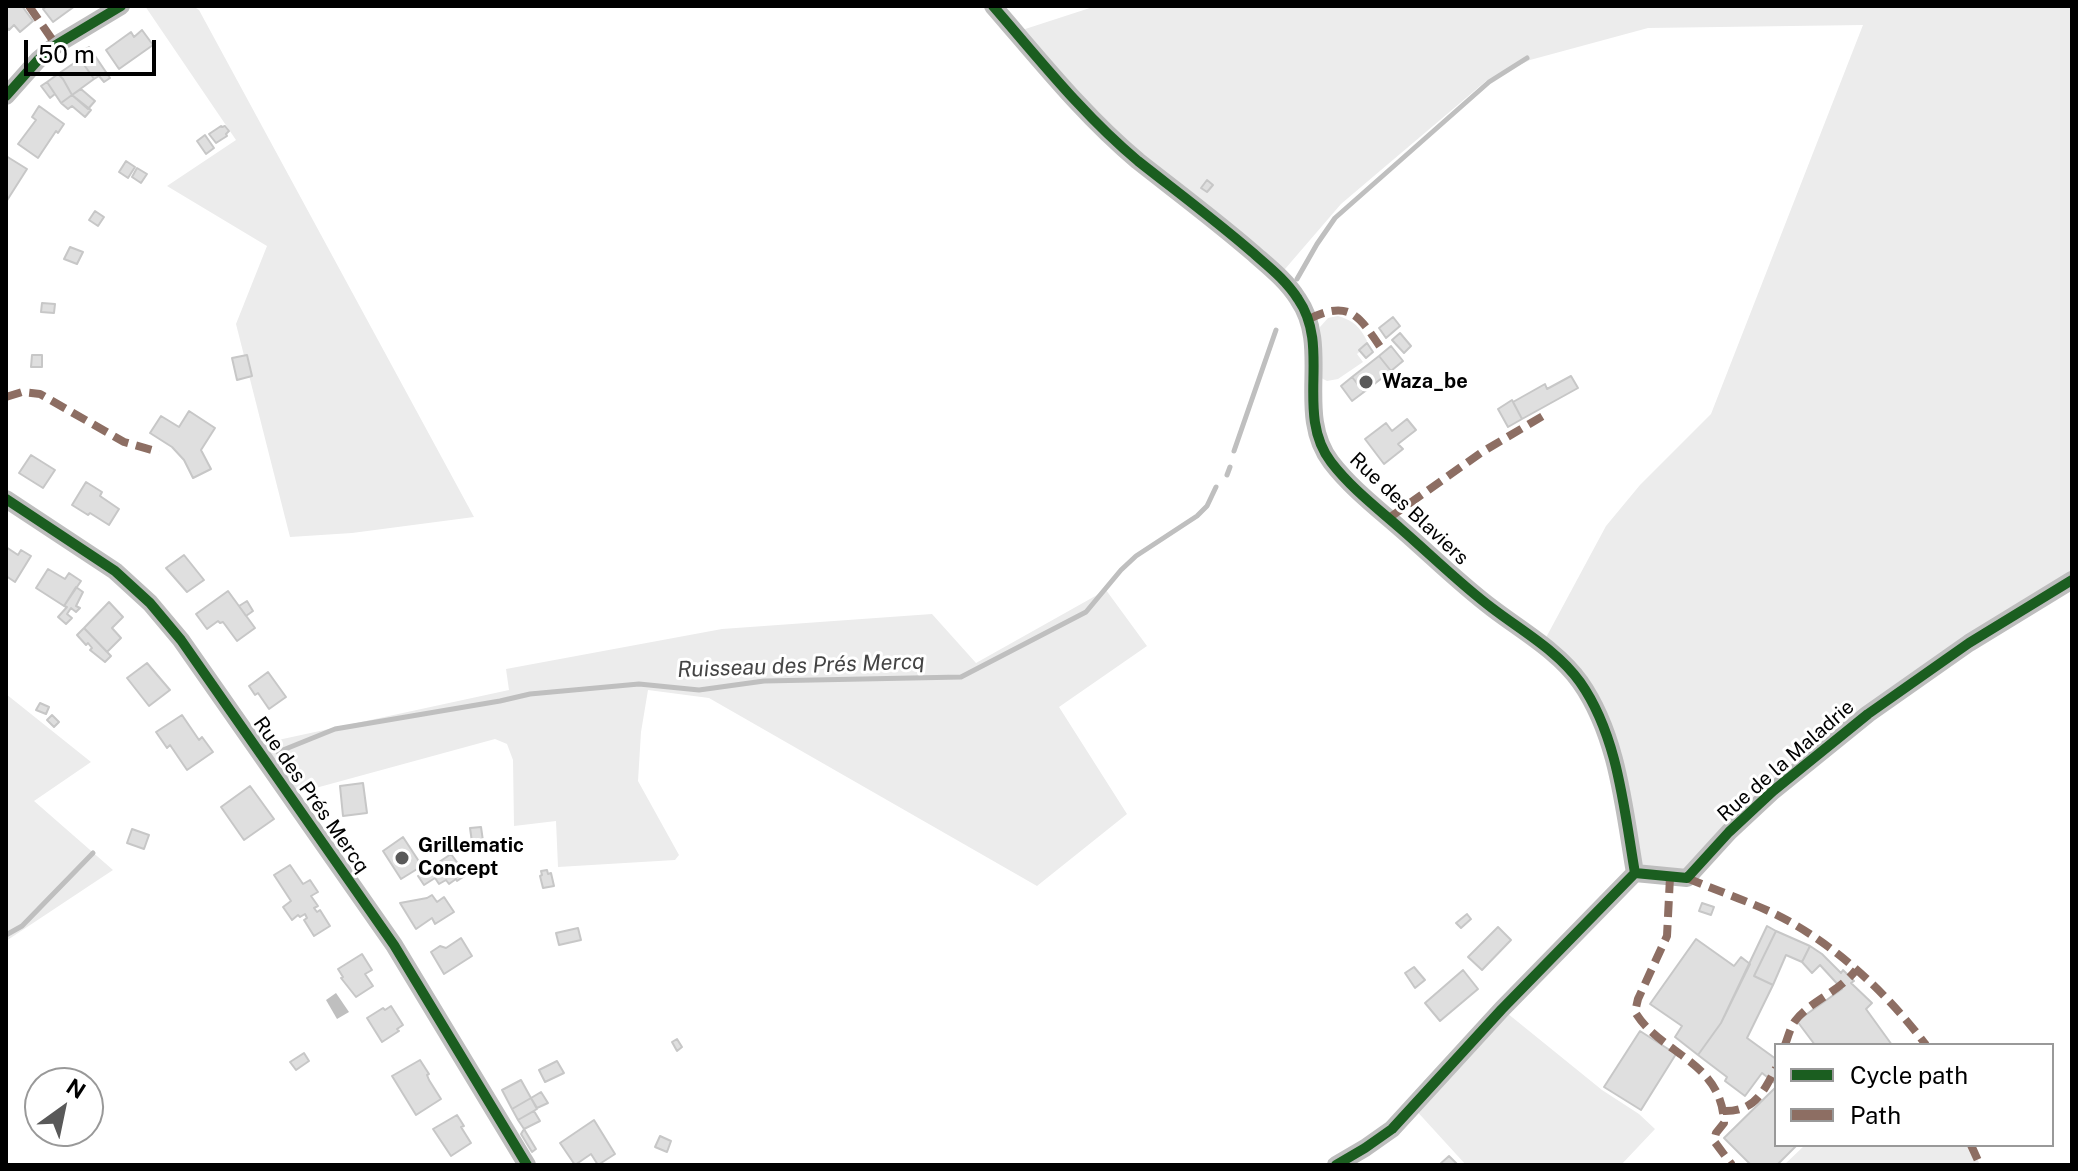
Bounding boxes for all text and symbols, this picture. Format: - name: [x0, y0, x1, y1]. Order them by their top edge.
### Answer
- scale bar: [28, 24, 160, 74]
- text: 50 m: [38, 40, 95, 68]
- place label: Waza_be: [1382, 370, 1468, 394]
- marker: Waza_be: [1357, 373, 1375, 391]
- street label: Rue des Blaviers: [1345, 448, 1473, 570]
- water label: Ruisseau des Prés Mercq: [677, 648, 925, 684]
- street label: Rue de la Maladrie: [1713, 695, 1859, 827]
- street label: Rue des Prés Mercq: [248, 712, 374, 878]
- place label: Grillematic Concept: [418, 834, 524, 881]
- marker: Grillematic Concept: [393, 849, 411, 867]
- legend: [1774, 1043, 2054, 1147]
- text: Cycle path: [1850, 1061, 1968, 1089]
- north arrow: [24, 1067, 104, 1147]
- text: N: [62, 1073, 90, 1104]
- text: Path: [1850, 1101, 1901, 1129]

